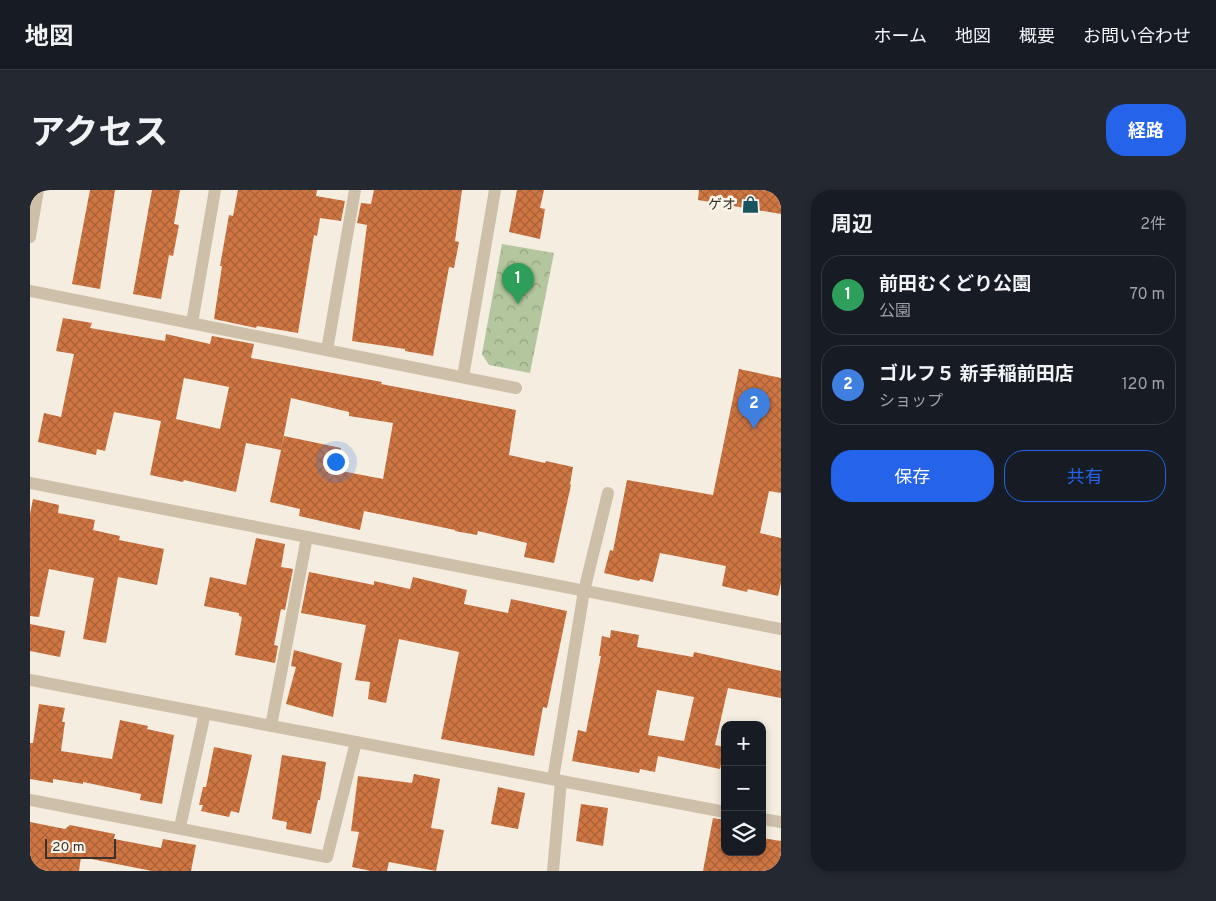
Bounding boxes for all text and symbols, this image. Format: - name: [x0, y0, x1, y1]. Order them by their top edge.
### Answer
- text: 地図: [25, 23, 73, 53]
- text: ホーム: [874, 26, 927, 49]
- text: 地図: [955, 26, 991, 49]
- text: 概要: [1019, 26, 1055, 49]
- text: お問い合わせ: [1083, 26, 1191, 49]
- button: 経路: [1106, 104, 1186, 156]
- text: アクセス: [30, 113, 168, 157]
- shop icon: ゲオ: [740, 194, 760, 214]
- place label: ゲオ: [708, 197, 736, 214]
- text: 周辺: [831, 212, 873, 239]
- text: 2件: [1140, 215, 1166, 235]
- pin: 1: [502, 263, 534, 304]
- text: 前田むくどり公園: [879, 273, 1031, 297]
- text: 1: [845, 285, 851, 305]
- text: 70 m: [1130, 285, 1165, 305]
- text: 公園: [879, 302, 911, 322]
- text: ゴルフ５ 新手稲前田店: [879, 363, 1074, 387]
- text: 2: [843, 375, 853, 395]
- text: 120 m: [1122, 375, 1165, 395]
- pin: 2: [738, 388, 770, 429]
- text: ショップ: [879, 392, 943, 412]
- your location: [323, 449, 349, 475]
- button: 保存: [831, 450, 994, 502]
- button: 共有: [1004, 450, 1166, 502]
- map controls: [721, 721, 766, 856]
- button: +: [721, 721, 766, 766]
- button: −: [721, 766, 766, 811]
- button: layers: [721, 811, 766, 856]
- scale bar: [45, 836, 116, 859]
- text: 20 m: [52, 839, 85, 856]

